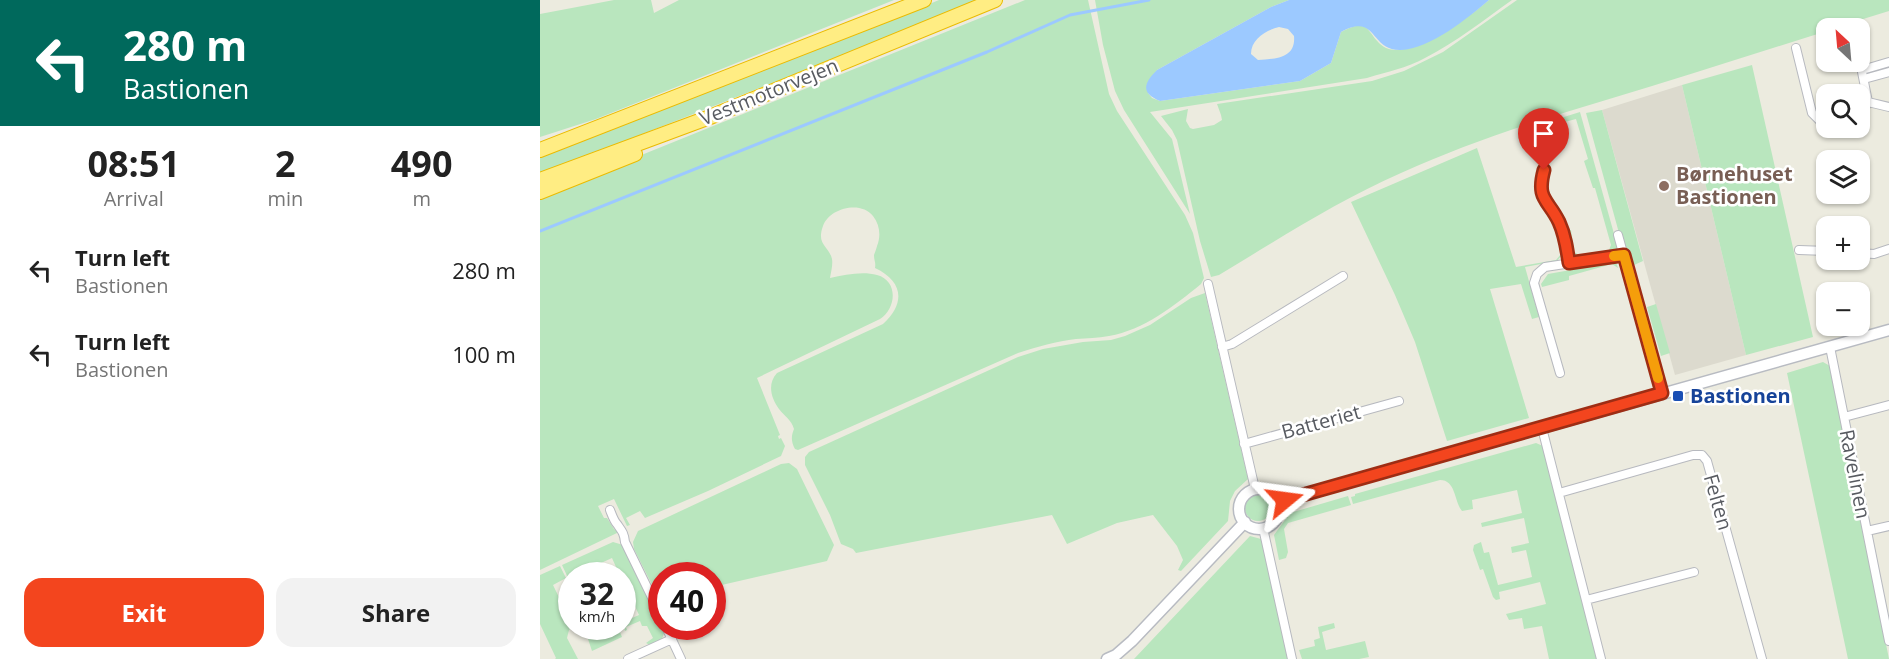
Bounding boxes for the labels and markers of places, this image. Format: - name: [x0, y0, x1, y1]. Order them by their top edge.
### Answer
- pin: [1518, 108, 1569, 170]
- place label: Børnehuset Bastionen: [1676, 160, 1793, 210]
- marker: Børnehuset Bastionen: [1657, 179, 1671, 193]
- place label: Bastionen: [1690, 382, 1791, 409]
- marker: Bastionen: [1671, 389, 1685, 403]

